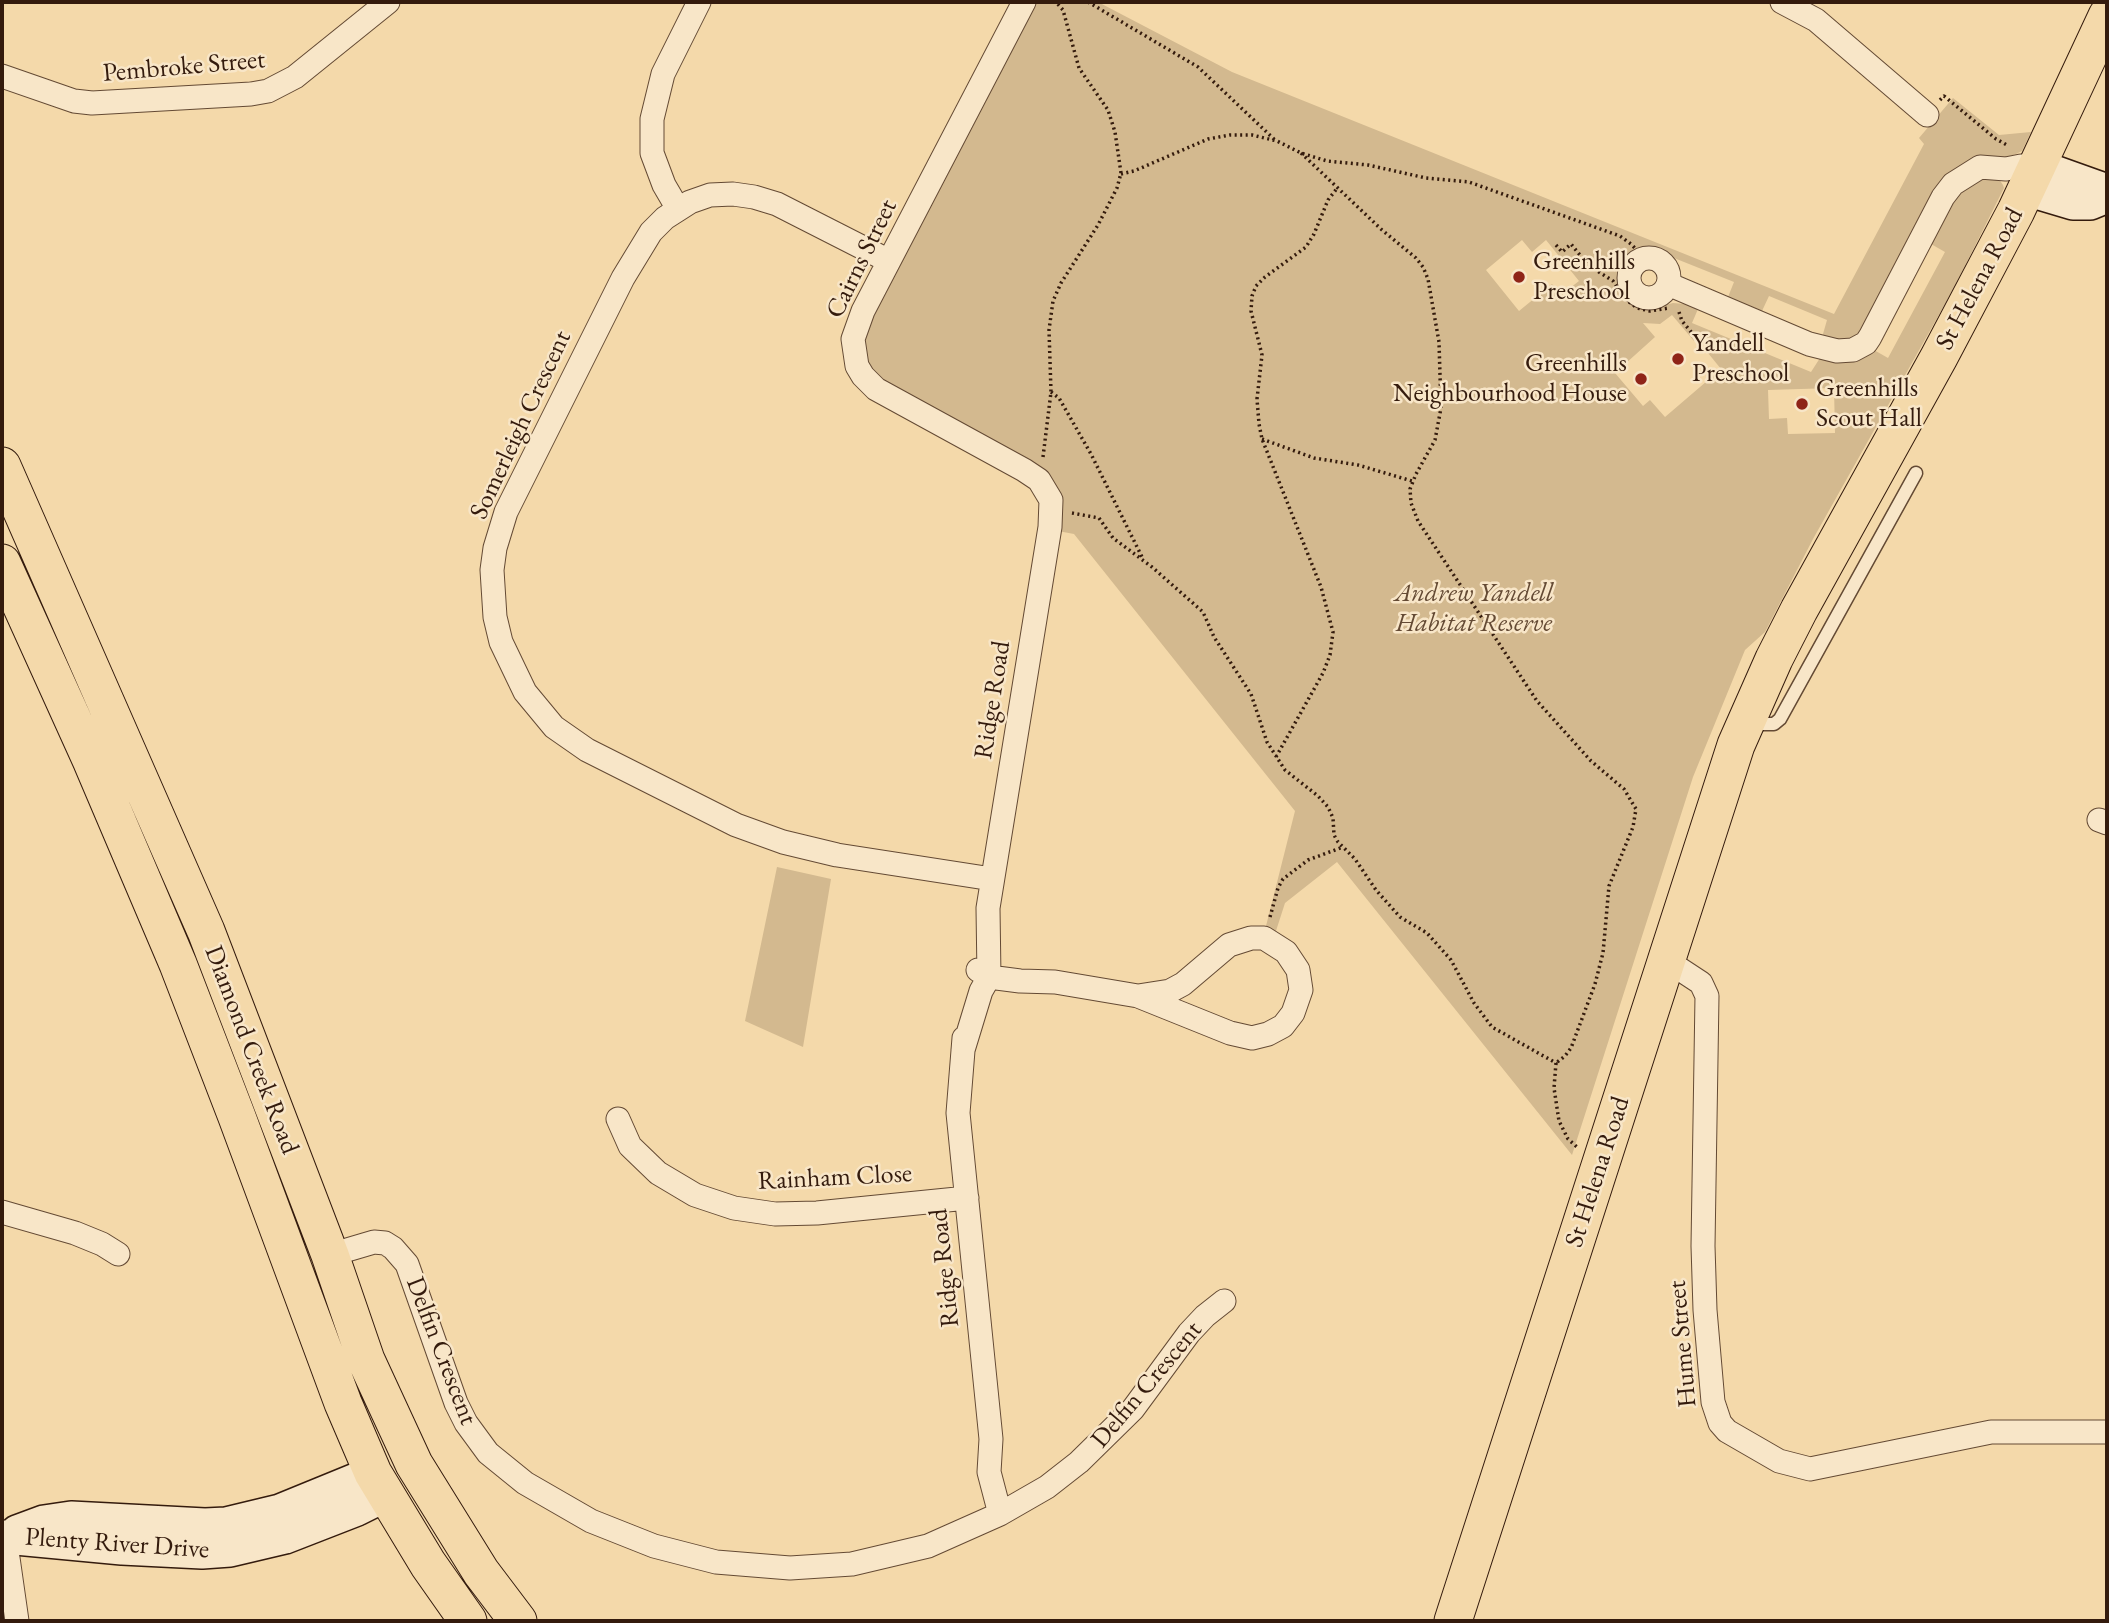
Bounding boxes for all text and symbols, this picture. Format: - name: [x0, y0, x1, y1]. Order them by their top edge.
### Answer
- street label: Pembroke Street: [102, 44, 266, 90]
- street label: Cairns Street: [820, 194, 904, 324]
- street label: St Helena Road: [1929, 202, 2031, 356]
- place label: Greenhills Preschool: [1533, 246, 1635, 308]
- marker: Greenhills Preschool: [1511, 269, 1527, 285]
- street label: Somerleigh Crescent: [464, 326, 578, 524]
- place label: Yandell Preschool: [1692, 328, 1789, 390]
- place label: Greenhills Neighbourhood House: [1393, 348, 1627, 410]
- marker: Yandell Preschool: [1670, 351, 1686, 367]
- marker: Greenhills Neighbourhood House: [1633, 371, 1649, 387]
- place label: Greenhills Scout Hall: [1816, 373, 1922, 434]
- marker: Greenhills Scout Hall: [1794, 396, 1810, 412]
- park label: Andrew Yandell Habitat Reserve: [1395, 578, 1553, 640]
- street label: Ridge Road: [968, 639, 1018, 761]
- street label: Diamond Creek Road: [197, 941, 305, 1159]
- street label: St Helena Road: [1559, 1093, 1637, 1251]
- street label: Rainham Close: [757, 1158, 913, 1198]
- street label: Ridge Road: [923, 1207, 967, 1329]
- street label: Delfin Crescent: [398, 1273, 484, 1429]
- street label: Hume Street: [1662, 1279, 1704, 1409]
- street label: Delfin Crescent: [1085, 1315, 1209, 1455]
- street label: Plenty River Drive: [24, 1522, 210, 1566]

